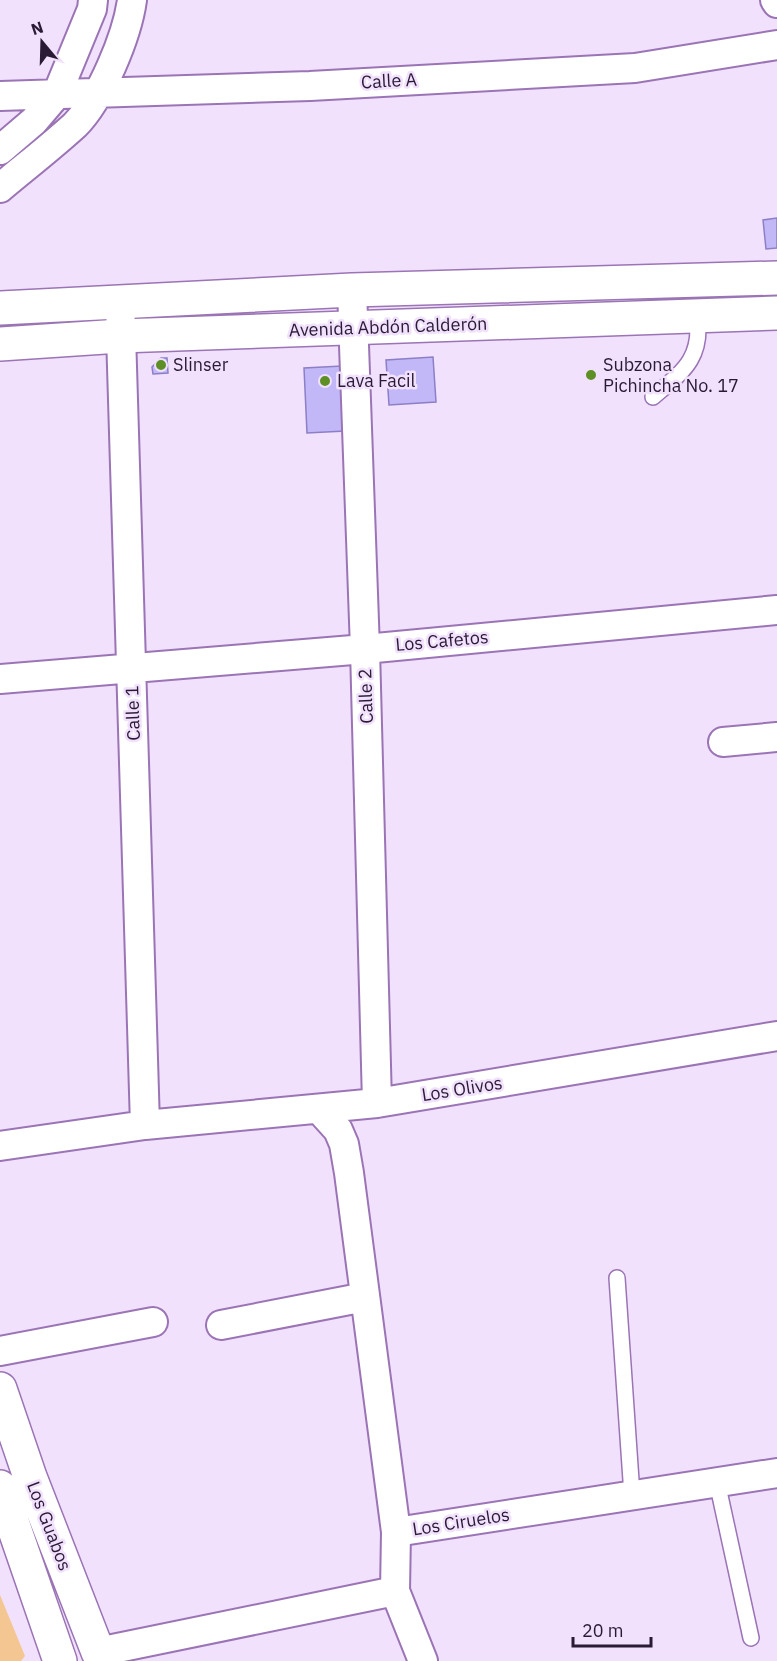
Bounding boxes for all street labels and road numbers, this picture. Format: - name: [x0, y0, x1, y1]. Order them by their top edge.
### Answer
- street label: Calle A: [360, 68, 418, 93]
- street label: Avenida Abdón Calderón: [288, 312, 488, 341]
- street label: Los Cafetos: [394, 625, 490, 656]
- street label: Calle 2: [353, 668, 378, 724]
- street label: Calle 1: [120, 685, 145, 741]
- street label: Los Olivos: [420, 1071, 504, 1106]
- street label: Los Guabos: [22, 1478, 77, 1574]
- street label: Los Ciruelos: [411, 1502, 511, 1541]

